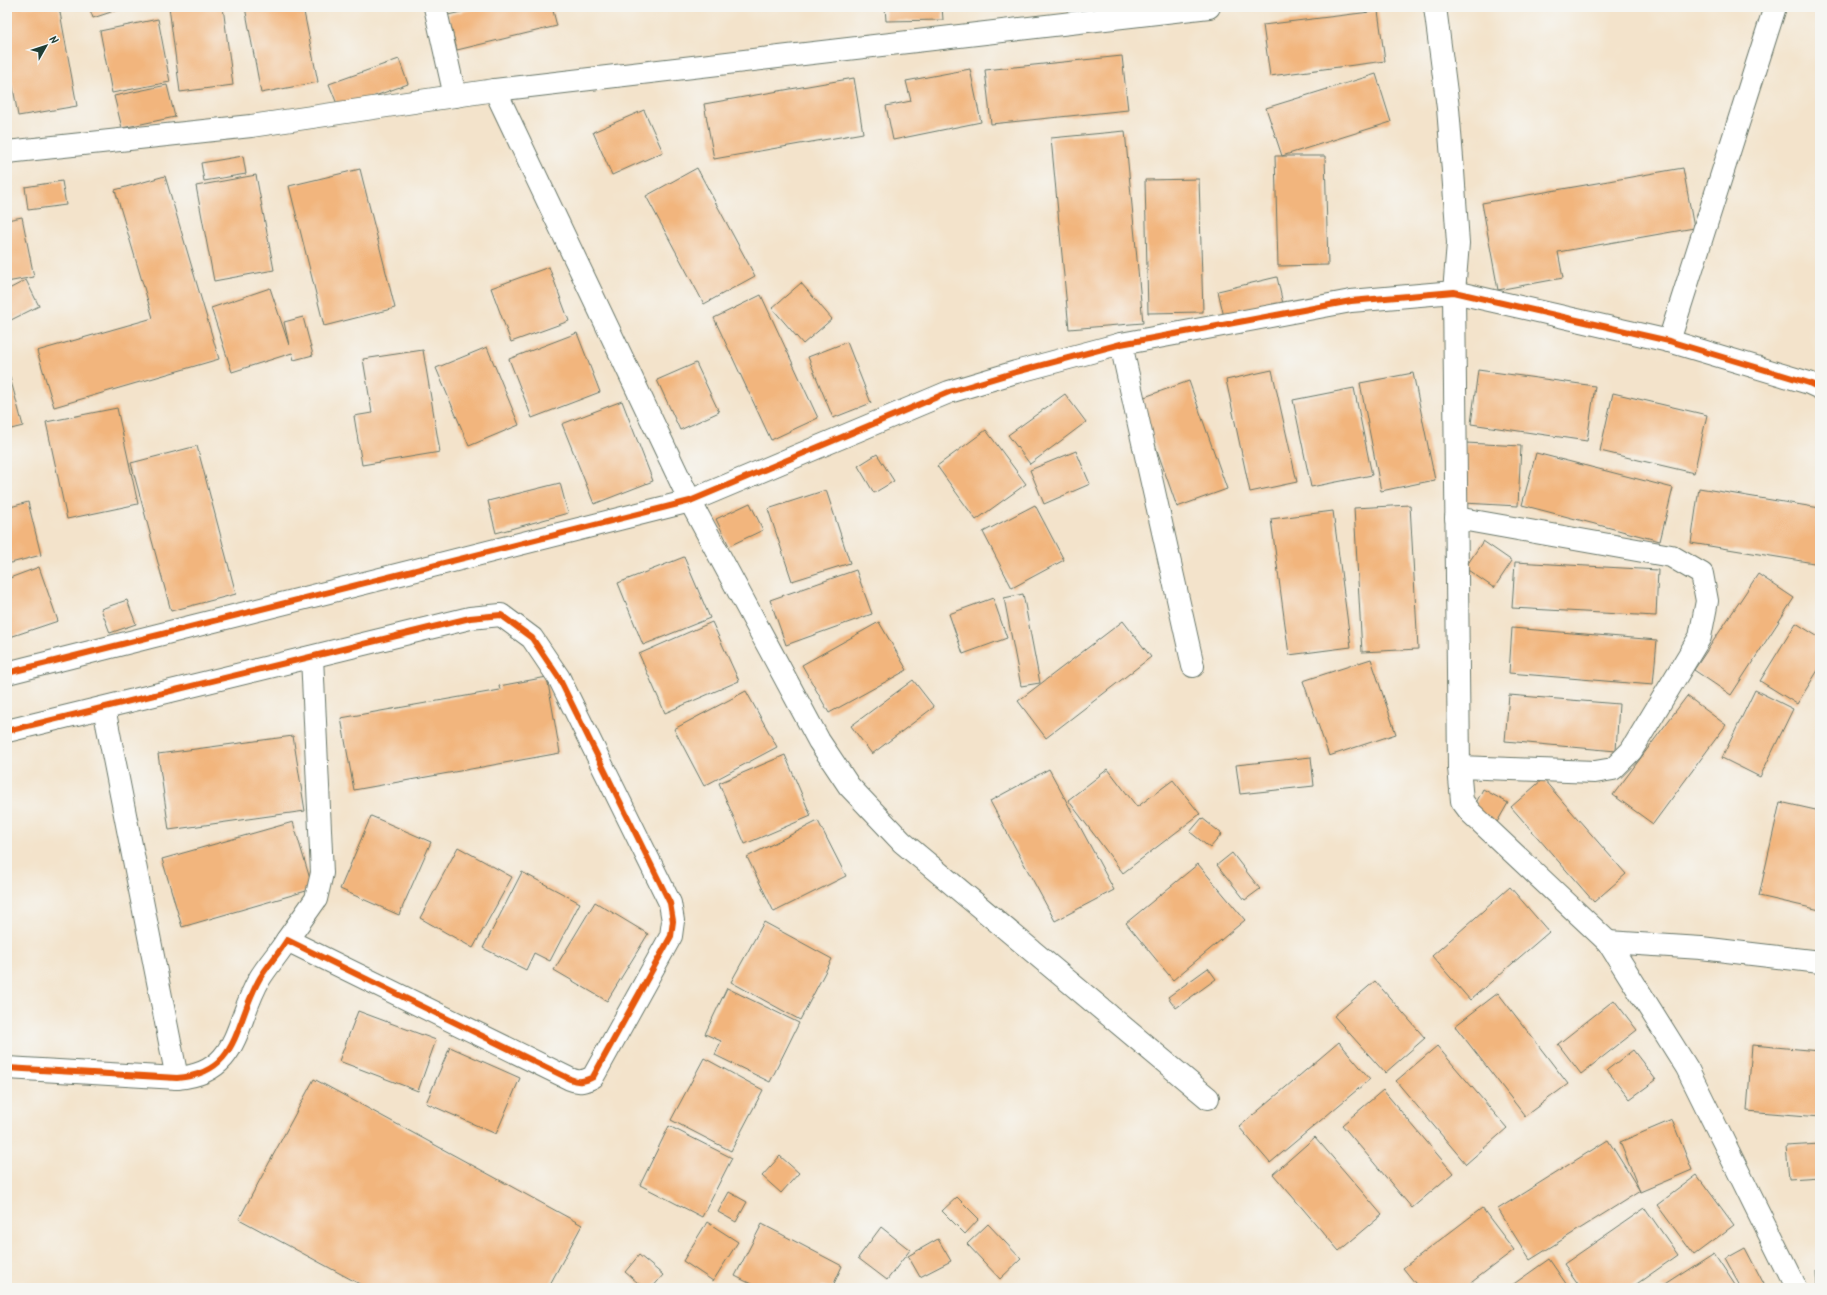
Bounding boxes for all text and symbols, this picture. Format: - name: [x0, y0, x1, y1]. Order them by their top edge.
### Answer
- north arrow: [26, 26, 66, 66]
- text: N: [44, 32, 62, 49]

